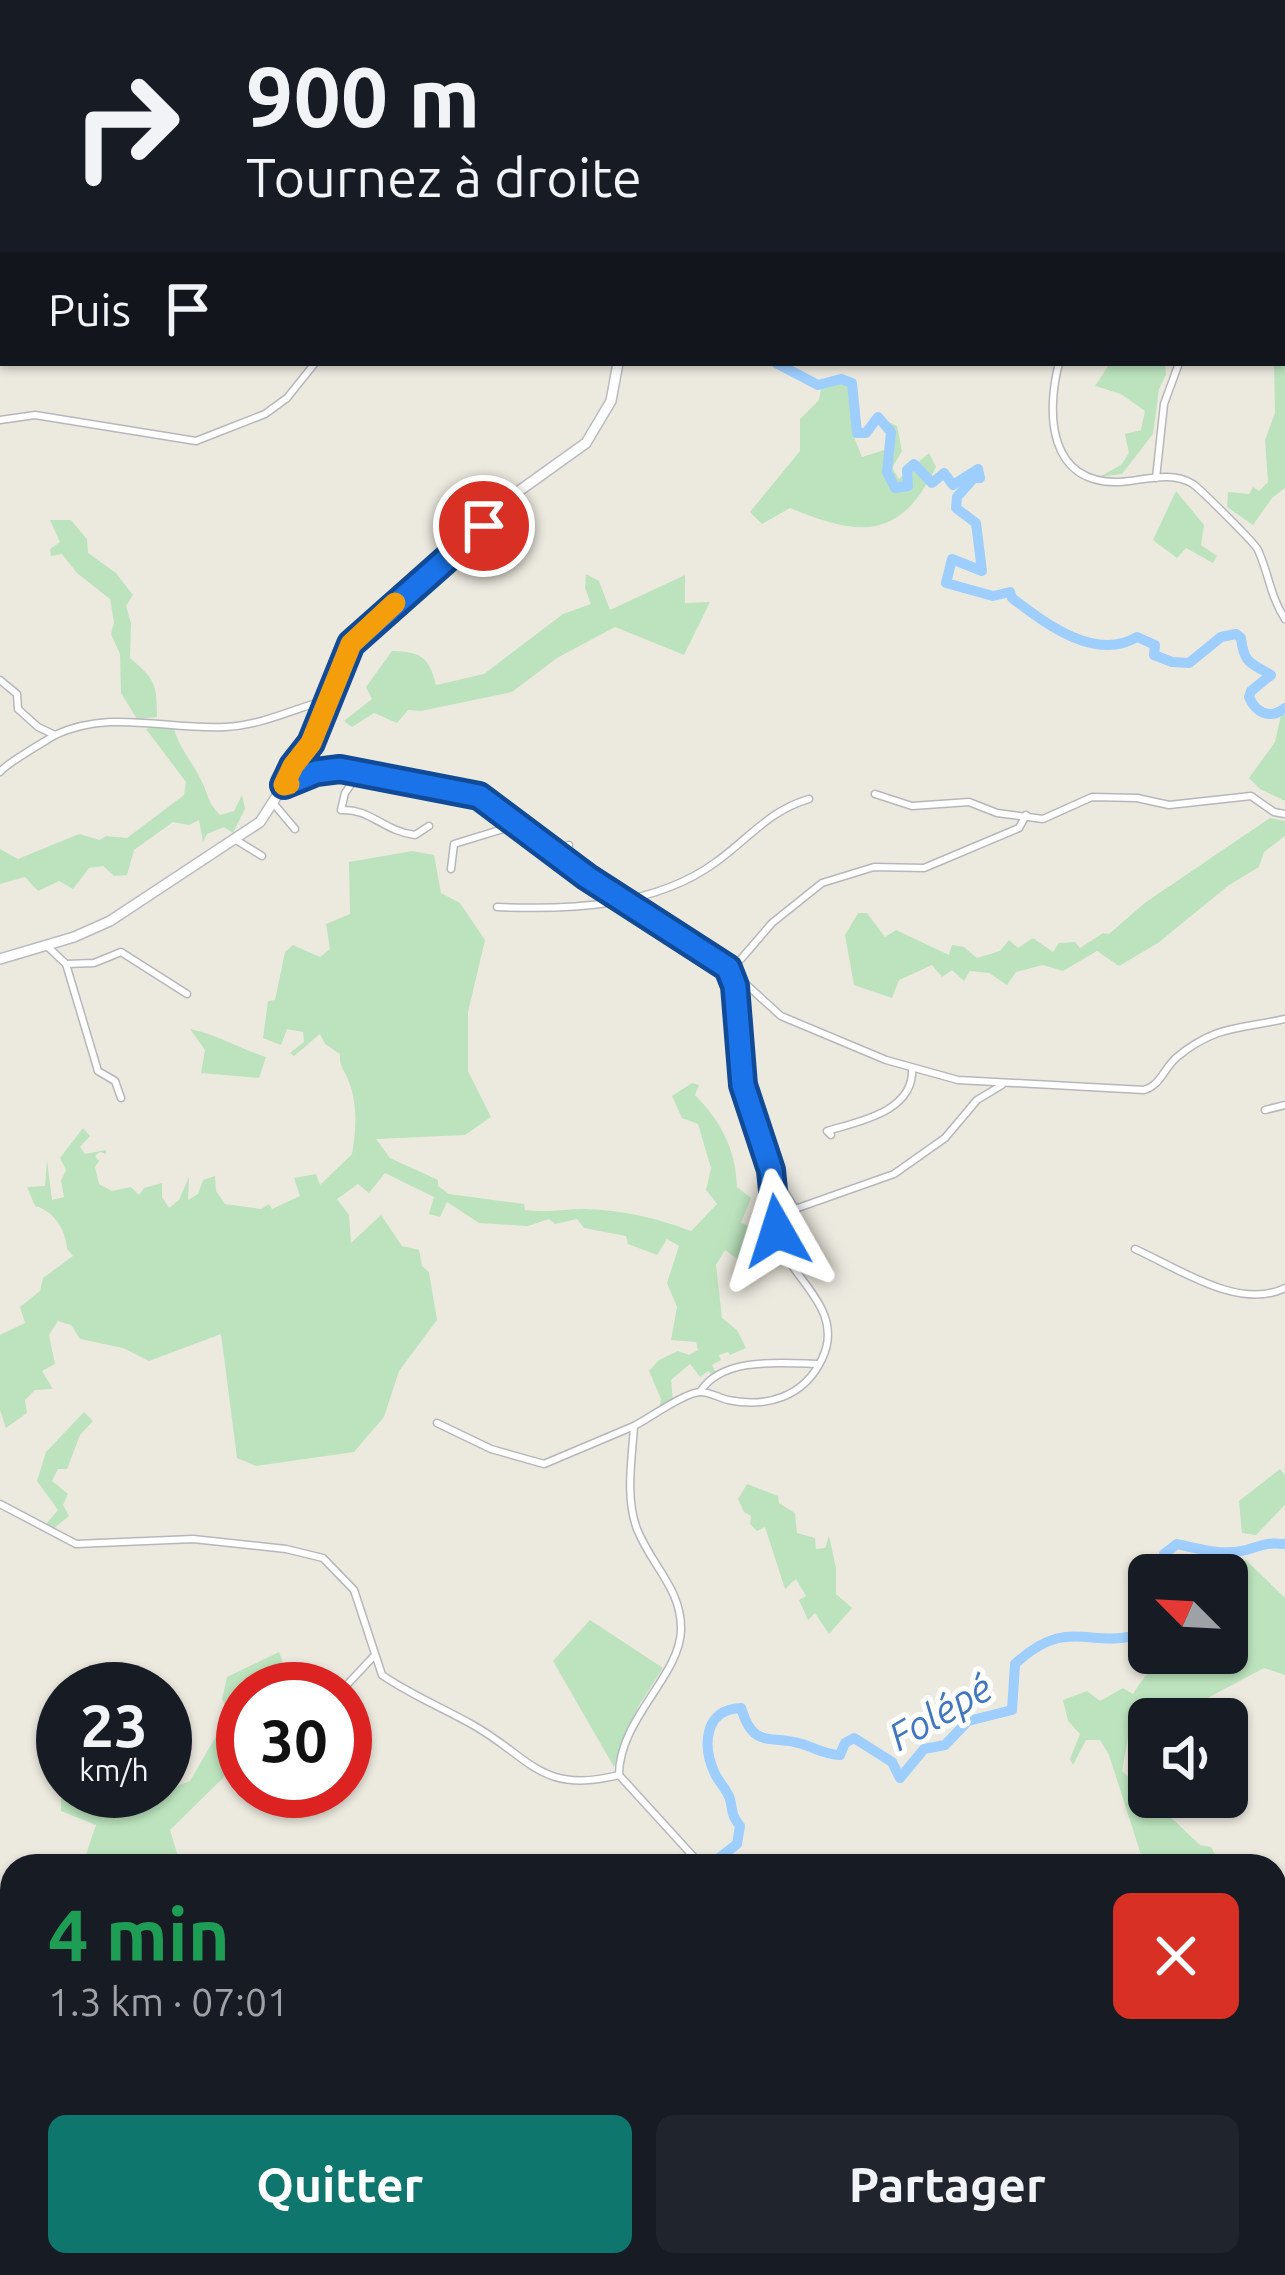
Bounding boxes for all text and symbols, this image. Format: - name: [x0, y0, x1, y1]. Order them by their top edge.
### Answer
- icon: right: [48, 48, 204, 204]
- text: 900 m: [246, 49, 480, 143]
- text: Tournez à droite: [246, 147, 642, 207]
- icon: arrive: [155, 276, 221, 342]
- text: Puis: [48, 284, 131, 335]
- pin: [433, 475, 535, 577]
- icon: arrive: [451, 493, 517, 559]
- position arrow: [714, 1168, 840, 1294]
- north arrow: [1128, 1554, 1248, 1674]
- map controls: [1128, 1554, 1248, 1818]
- speed limit sign: 30: [216, 1662, 372, 1818]
- water label: Folépé: [881, 1665, 999, 1758]
- text: 23: [80, 1691, 148, 1758]
- button: sound: [1128, 1698, 1248, 1818]
- text: km/h: [79, 1753, 149, 1787]
- button: close: [1113, 1893, 1239, 2019]
- text: 4 min: [48, 1894, 230, 1975]
- text: 1.3 km · 07:01: [48, 1980, 289, 2023]
- button: Quitter: [48, 2115, 632, 2253]
- button: Partager: [656, 2115, 1239, 2253]

